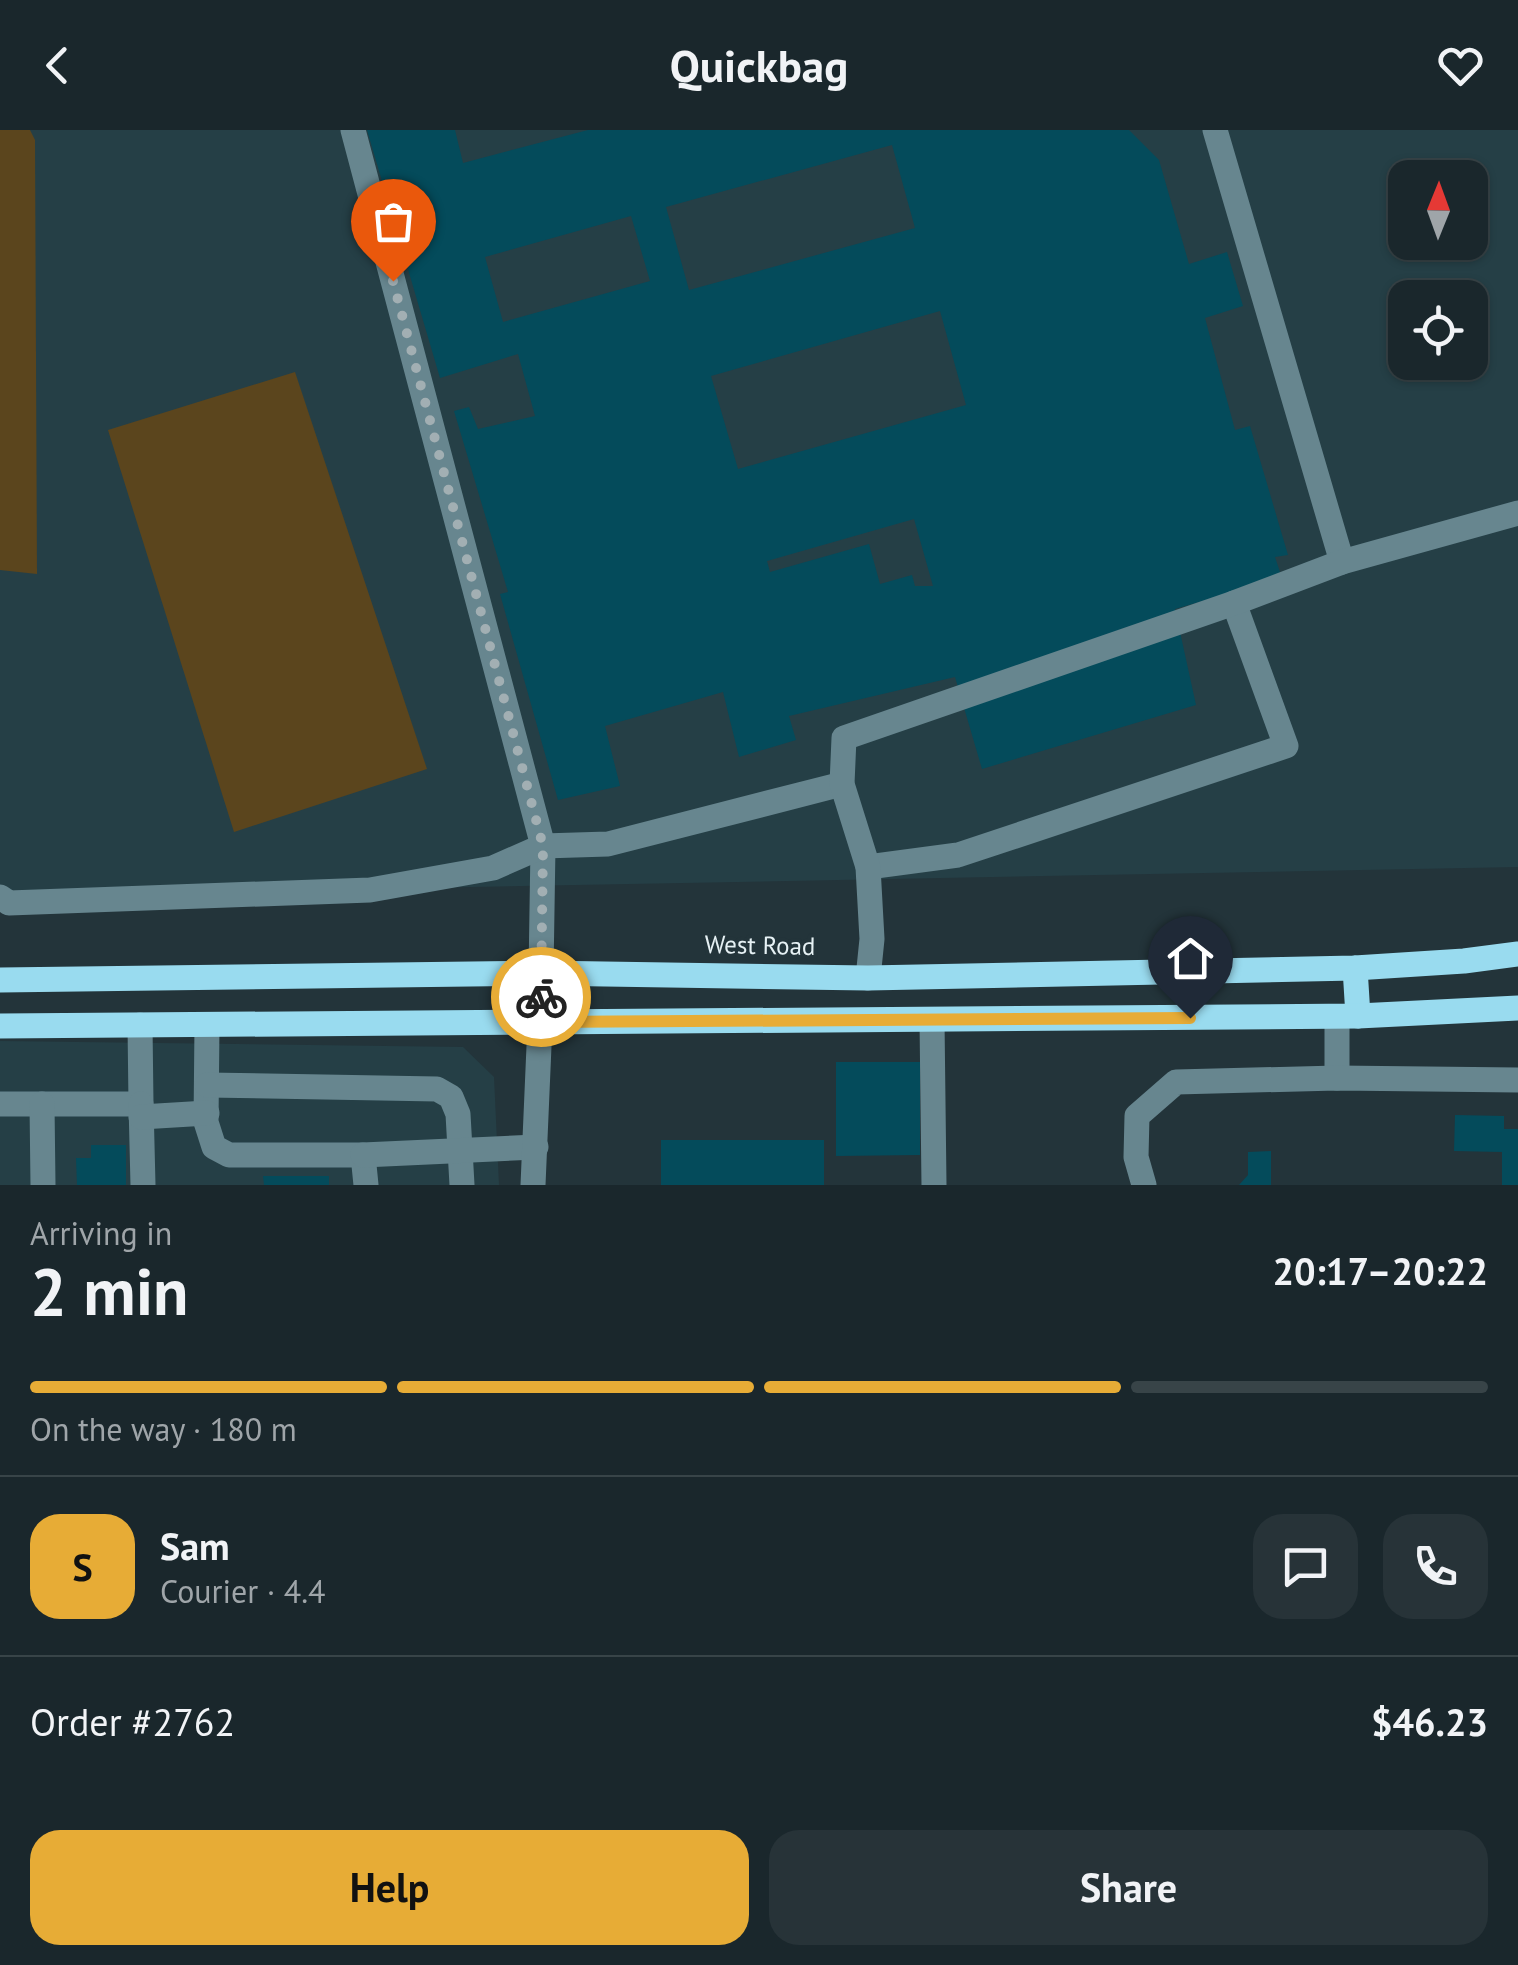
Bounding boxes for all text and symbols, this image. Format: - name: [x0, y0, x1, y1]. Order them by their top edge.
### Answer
- text: Quickbag: [670, 36, 848, 94]
- icon: back: [30, 38, 85, 93]
- icon: heart: [1433, 38, 1488, 93]
- north arrow: [1388, 160, 1488, 260]
- map controls: [1388, 160, 1488, 380]
- pin: [351, 179, 436, 282]
- icon: bag: [366, 194, 421, 249]
- button: locate: [1388, 280, 1488, 380]
- pin: [1148, 916, 1233, 1019]
- street label: West Road: [704, 928, 816, 962]
- icon: home: [1163, 931, 1218, 986]
- courier: [491, 947, 591, 1047]
- icon: bike: [514, 970, 569, 1025]
- text: Arriving in: [30, 1212, 172, 1254]
- text: 20:17–20:22: [1273, 1246, 1488, 1295]
- text: 2 min: [30, 1249, 189, 1333]
- text: On the way · 180 m: [30, 1408, 297, 1450]
- button: chat: [1253, 1514, 1358, 1619]
- button: phone: [1383, 1514, 1488, 1619]
- text: Sam: [160, 1521, 230, 1570]
- text: S: [72, 1542, 93, 1591]
- text: Courier · 4.4: [160, 1570, 326, 1612]
- text: Order #2762: [30, 1697, 235, 1746]
- text: $46.23: [1371, 1697, 1488, 1746]
- button: Help: [30, 1830, 749, 1945]
- button: Share: [769, 1830, 1488, 1945]

